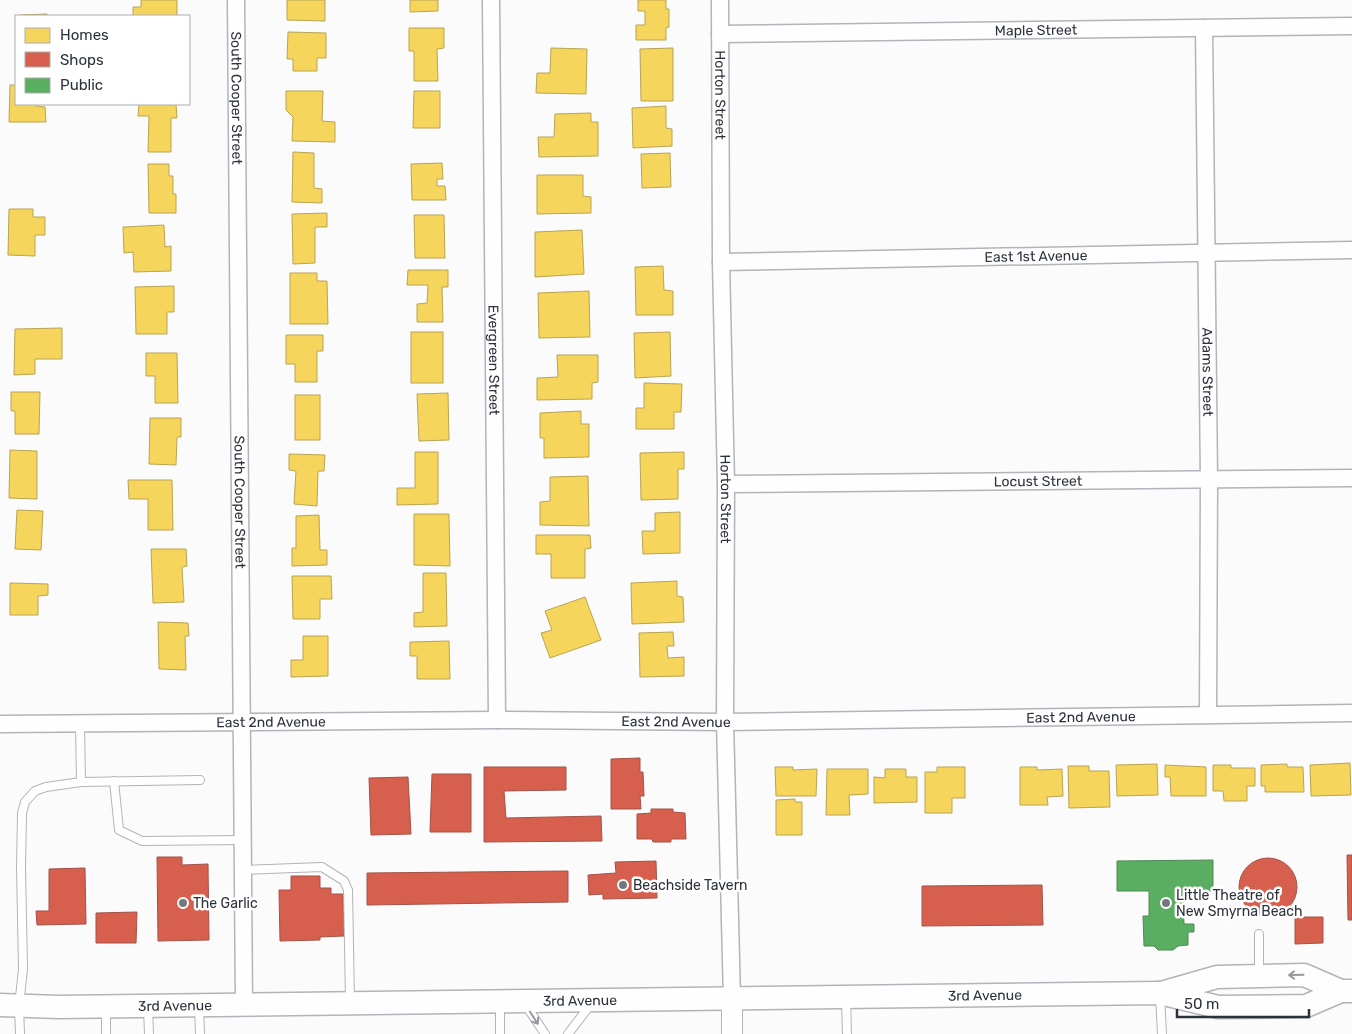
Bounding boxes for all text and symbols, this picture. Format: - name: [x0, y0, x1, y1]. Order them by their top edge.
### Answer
- legend: [15, 15, 190, 105]
- street label: Maple Street: [995, 21, 1078, 40]
- text: Homes: [60, 26, 109, 44]
- street label: South Cooper Street: [227, 31, 245, 165]
- street label: Horton Street: [711, 50, 729, 140]
- text: Shops: [60, 51, 104, 69]
- text: Public: [60, 76, 103, 94]
- street label: East 1st Avenue: [984, 247, 1088, 266]
- street label: Evergreen Street: [485, 305, 502, 416]
- street label: Adams Street: [1198, 327, 1216, 417]
- street label: South Cooper Street: [230, 435, 249, 569]
- street label: Horton Street: [716, 454, 734, 544]
- street label: Locust Street: [994, 473, 1083, 490]
- street label: East 2nd Avenue: [1026, 708, 1136, 727]
- street label: East 2nd Avenue: [216, 713, 326, 731]
- street label: East 2nd Avenue: [621, 713, 731, 731]
- place label: Beachside Tavern: [633, 877, 748, 894]
- marker: Beachside Tavern: [617, 879, 629, 891]
- place label: Little Theatre of New Smyrna Beach: [1176, 887, 1303, 920]
- place label: The Garlic: [193, 895, 258, 912]
- marker: The Garlic: [177, 897, 189, 909]
- marker: Little Theatre of New Smyrna Beach: [1160, 897, 1172, 909]
- one-way arrow: [1288, 971, 1304, 980]
- scale bar: [1177, 986, 1310, 1018]
- street label: 3rd Avenue: [948, 987, 1022, 1005]
- street label: 3rd Avenue: [543, 992, 617, 1010]
- text: 50 m: [1184, 995, 1219, 1013]
- street label: 3rd Avenue: [138, 997, 212, 1015]
- one-way arrow: [529, 1011, 540, 1025]

